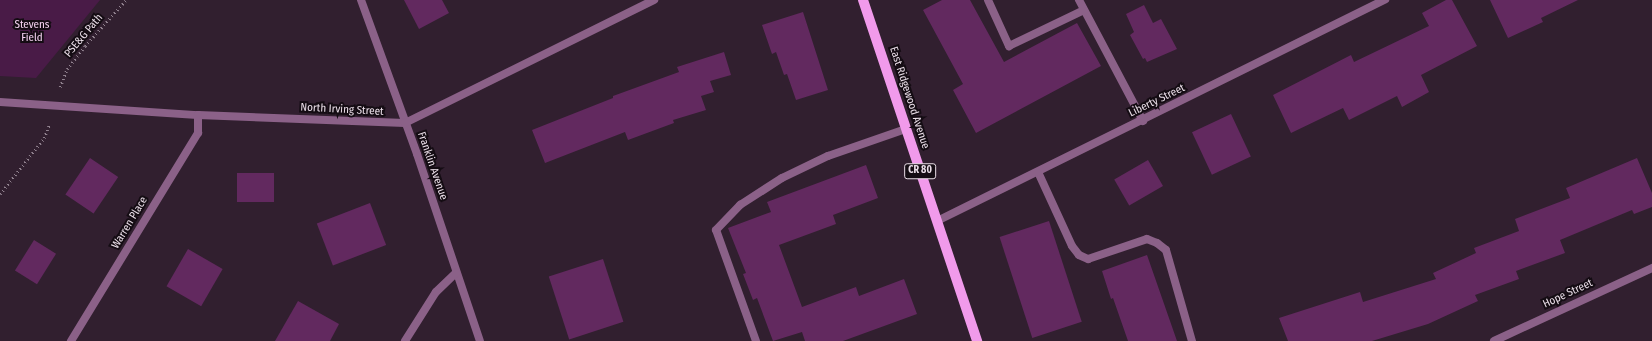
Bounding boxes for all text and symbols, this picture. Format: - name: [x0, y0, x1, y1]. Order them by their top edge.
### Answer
- street label: PSE&G Path: [62, 12, 106, 60]
- park label: Stevens Field: [14, 19, 50, 45]
- street label: East Ridgewood Avenue: [886, 45, 932, 151]
- street label: Liberty Street: [1127, 82, 1187, 120]
- street label: North Irving Street: [300, 101, 384, 119]
- street label: Franklin Avenue: [414, 130, 450, 202]
- road number: CR 80: [904, 163, 936, 179]
- street label: Warren Place: [109, 195, 151, 251]
- street label: Hope Street: [1541, 277, 1595, 311]

